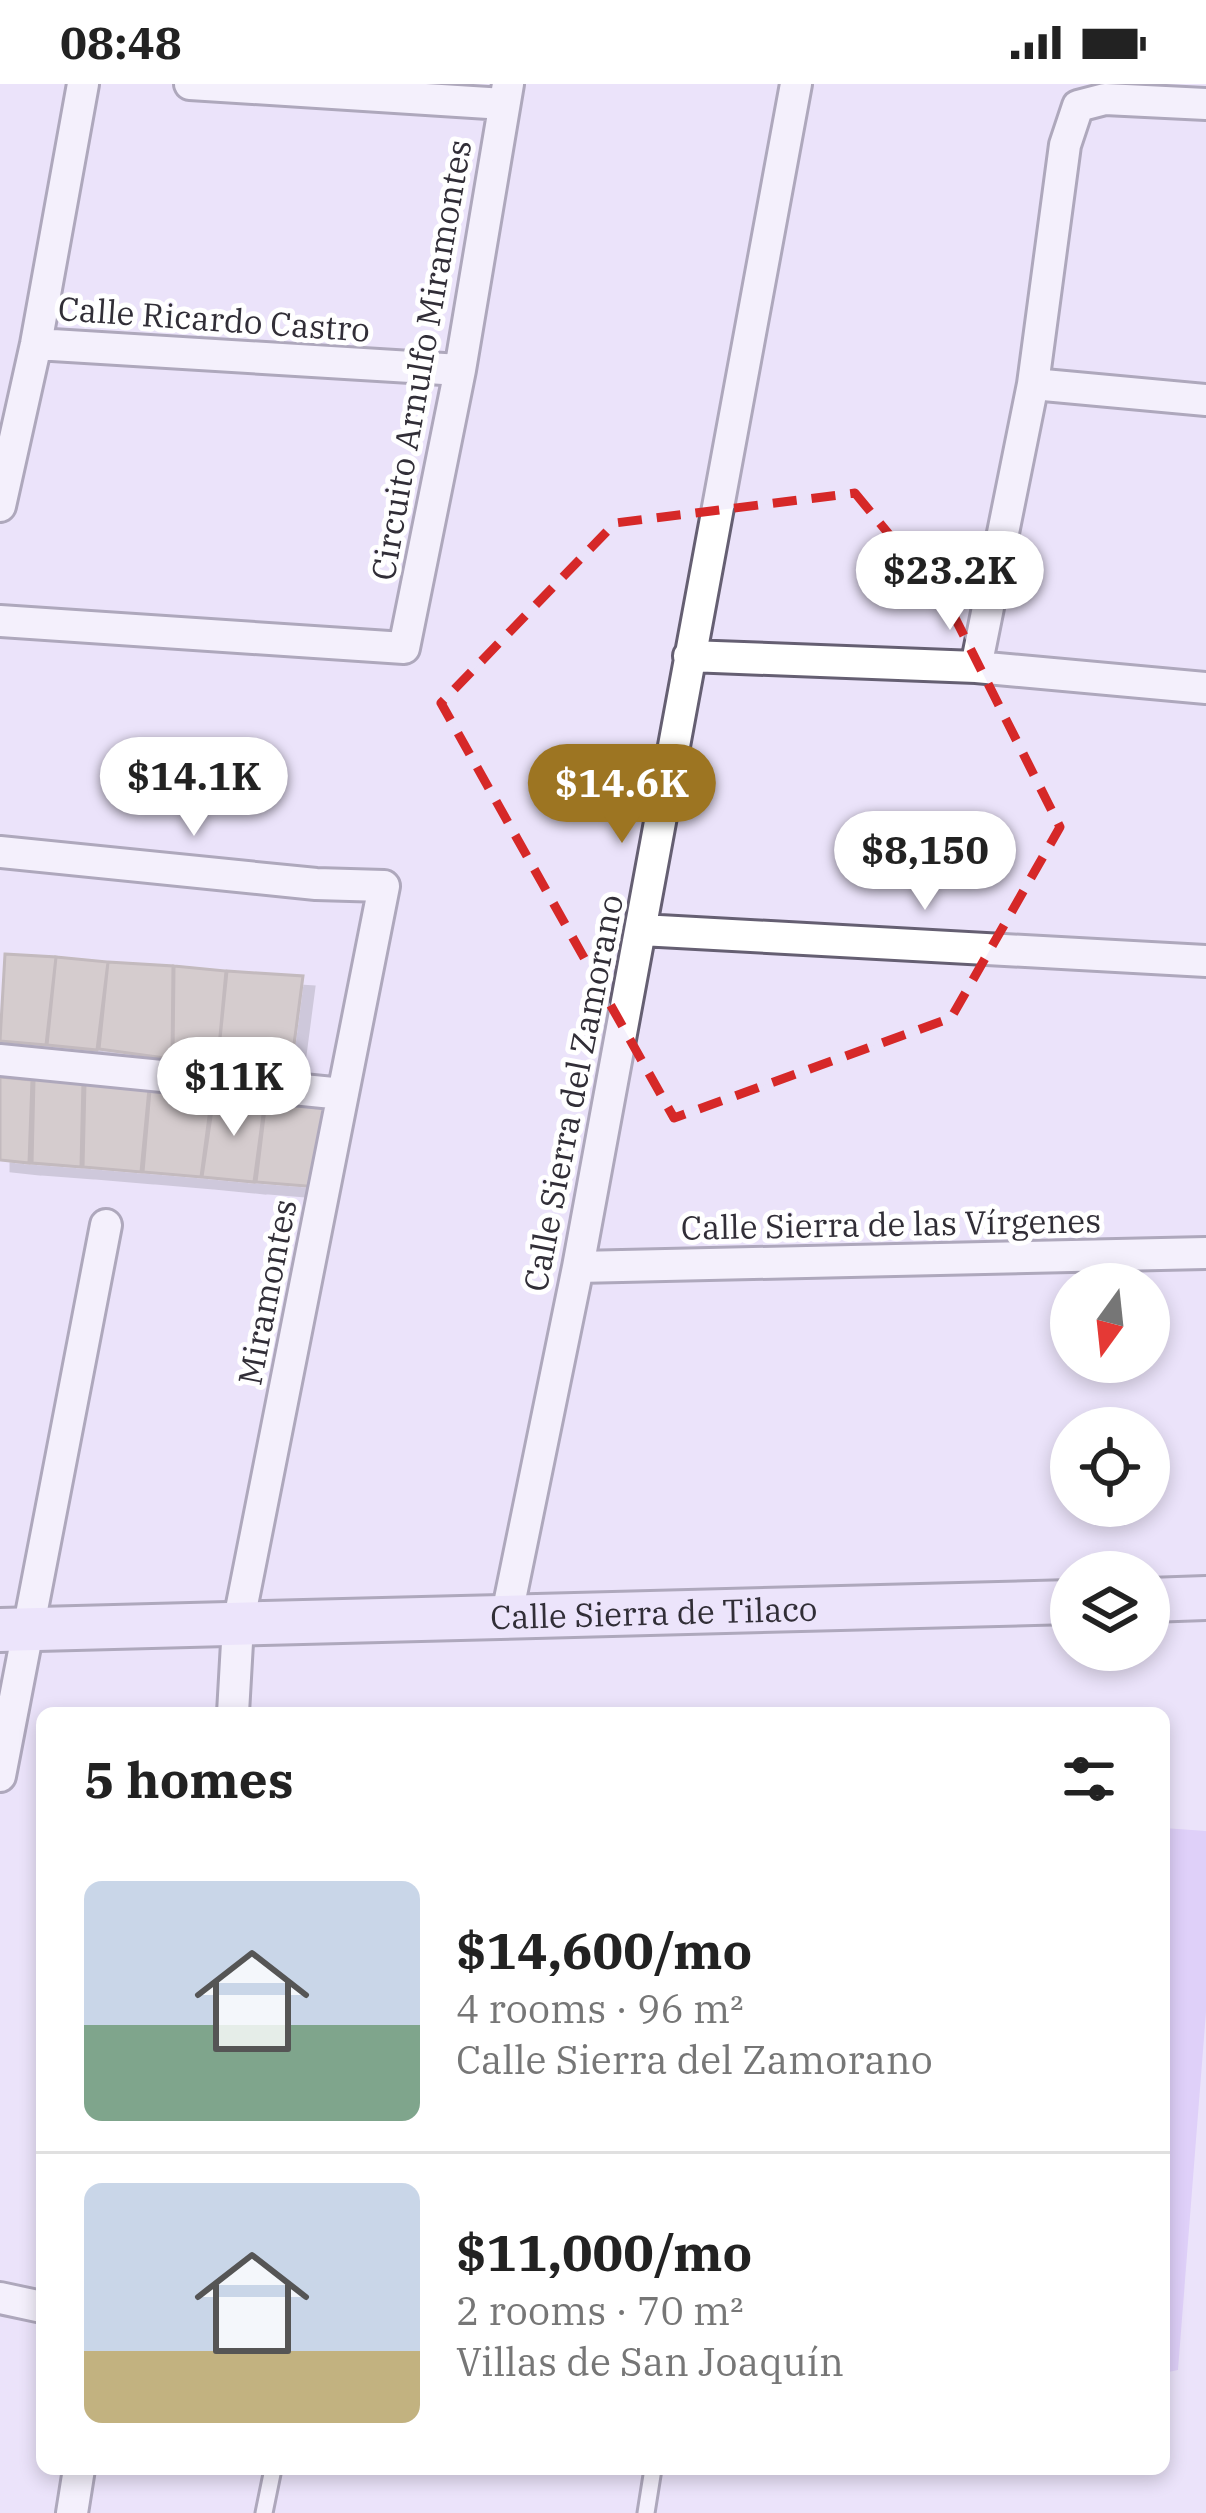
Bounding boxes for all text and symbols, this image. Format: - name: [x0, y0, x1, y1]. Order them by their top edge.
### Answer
- text: 08:48: [60, 13, 182, 71]
- street label: Circuito Arnulfo Miramontes: [361, 136, 480, 584]
- street label: Calle Ricardo Castro: [57, 286, 371, 351]
- pin: $23.2K: [852, 531, 1048, 633]
- text: $23.2K: [883, 544, 1017, 595]
- pin: $14.1K: [96, 737, 292, 839]
- pin: $14.6K: [524, 744, 720, 846]
- text: $14.1K: [127, 750, 261, 801]
- text: $14.6K: [555, 757, 689, 808]
- pin: $8,150: [827, 811, 1023, 913]
- text: $8,150: [861, 824, 989, 875]
- street label: Calle Sierra del Zamorano: [513, 891, 632, 1295]
- pin: $11K: [163, 1037, 305, 1139]
- text: $11K: [184, 1050, 284, 1101]
- street label: Miramontes: [227, 1195, 306, 1388]
- street label: Calle Sierra de las Vírgenes: [680, 1198, 1101, 1249]
- north arrow: [1050, 1263, 1170, 1383]
- map controls: [1050, 1263, 1170, 1671]
- button: locate: [1050, 1407, 1170, 1527]
- button: layers: [1050, 1551, 1170, 1671]
- street label: Calle Sierra de Tilaco: [490, 1587, 818, 1638]
- text: 5 homes: [84, 1746, 294, 1812]
- icon: filters: [1056, 1746, 1122, 1812]
- text: $14,600/mo: [456, 1917, 752, 1983]
- icon: home: [180, 1929, 324, 2073]
- text: 4 rooms · 96 m²: [456, 1983, 744, 2034]
- text: Calle Sierra del Zamorano: [456, 2034, 933, 2085]
- text: $11,000/mo: [456, 2219, 752, 2285]
- icon: home: [180, 2231, 324, 2375]
- text: 2 rooms · 70 m²: [456, 2285, 744, 2336]
- text: Villas de San Joaquín: [456, 2336, 844, 2387]

